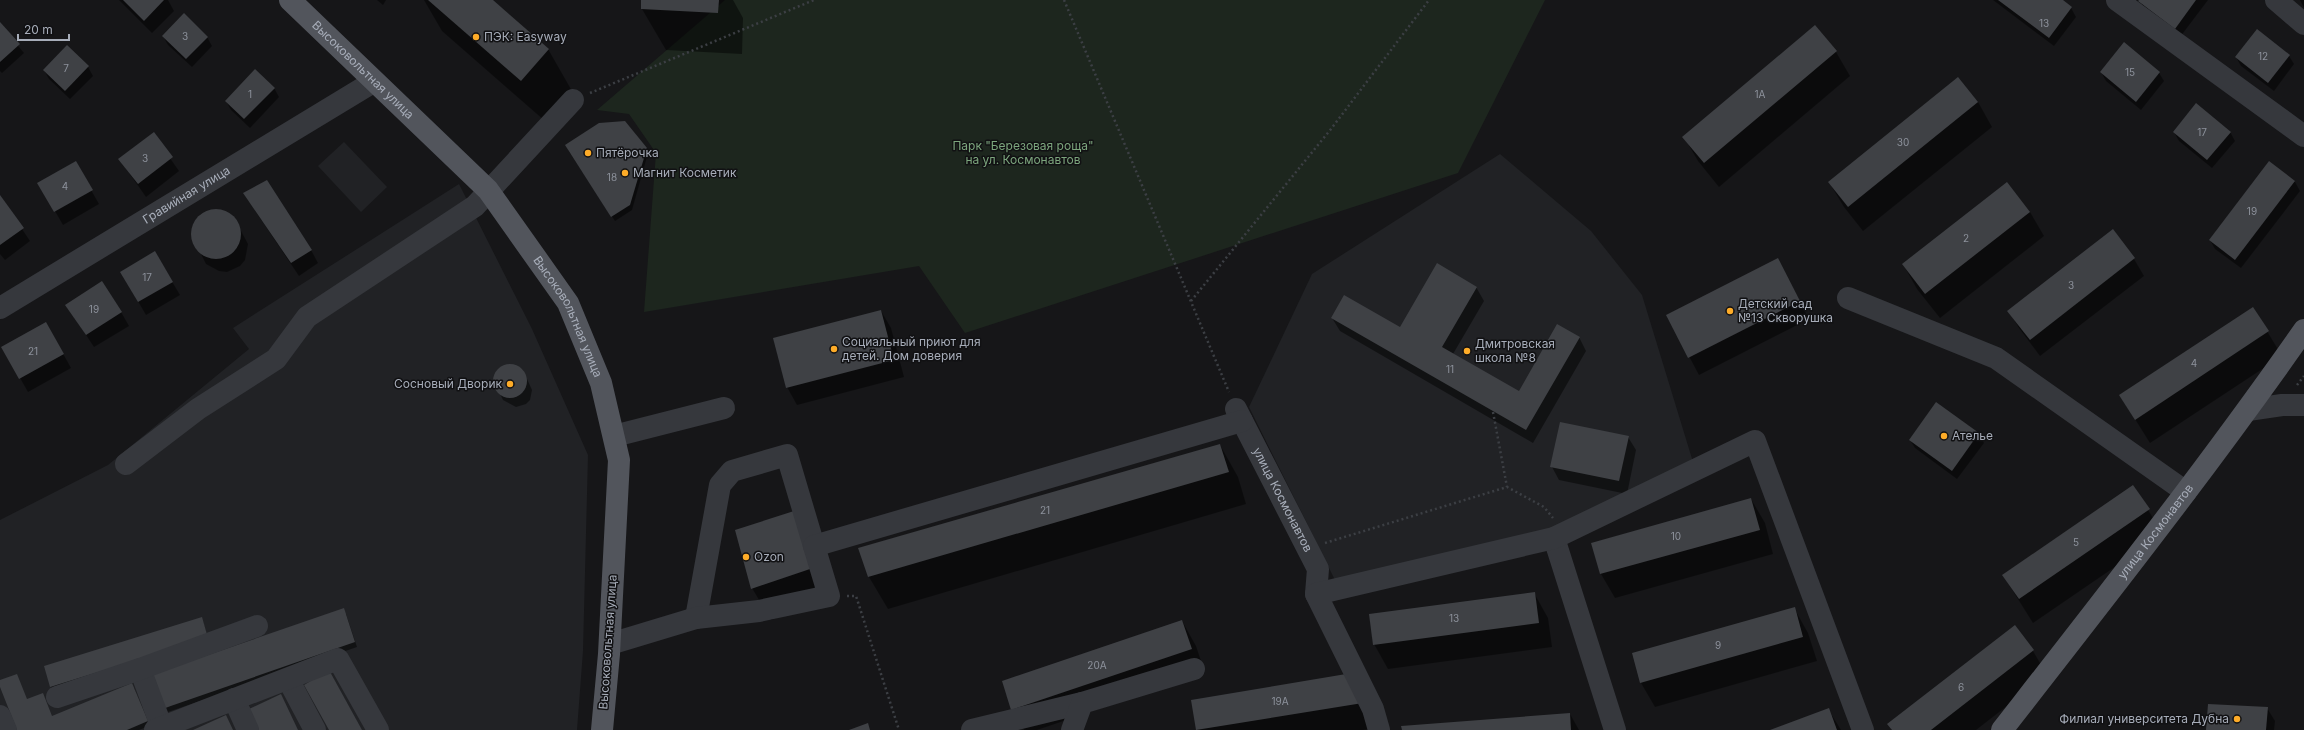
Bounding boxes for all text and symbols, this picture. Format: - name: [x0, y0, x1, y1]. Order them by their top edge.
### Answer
- scale bar: [18, 16, 69, 42]
- street label: Высоковольтная улица: [309, 17, 417, 122]
- house number: 13: [2039, 17, 2049, 29]
- text: 20 m: [24, 22, 53, 37]
- place label: ПЭК: Easyway: [484, 29, 567, 44]
- house number: 3: [182, 30, 188, 42]
- marker: ПЭК: Easyway: [471, 32, 481, 42]
- house number: 12: [2258, 50, 2268, 62]
- house number: 7: [63, 62, 69, 74]
- house number: 15: [2125, 66, 2135, 78]
- house number: 1: [248, 88, 252, 100]
- house number: 1А: [1755, 88, 1766, 100]
- house number: 17: [2197, 126, 2207, 138]
- house number: 30: [1897, 136, 1909, 148]
- park label: Парк "Березовая роща" на ул. Космонавтов: [952, 138, 1094, 167]
- place label: Пятёрочка: [596, 145, 659, 160]
- marker: Пятёрочка: [583, 148, 593, 158]
- house number: 3: [142, 152, 148, 164]
- street label: Гравийная улица: [140, 162, 233, 227]
- place label: Магнит Косметик: [633, 165, 737, 180]
- marker: Магнит Косметик: [620, 168, 630, 178]
- house number: 18: [607, 171, 617, 183]
- house number: 4: [62, 180, 68, 192]
- house number: 19: [2247, 205, 2257, 217]
- house number: 2: [1963, 232, 1969, 244]
- street label: Высоковольтная улица: [530, 253, 606, 379]
- house number: 17: [142, 271, 152, 283]
- house number: 3: [2068, 279, 2074, 291]
- place label: Детский сад №13 Скворушка: [1738, 296, 1833, 325]
- house number: 19: [89, 303, 99, 315]
- marker: Детский сад №13 Скворушка: [1725, 306, 1735, 316]
- place label: Социальный приют для детей. Дом доверия: [842, 334, 981, 363]
- place label: Дмитровская школа №8: [1475, 336, 1555, 365]
- marker: Социальный приют для детей. Дом доверия: [829, 344, 839, 354]
- house number: 21: [28, 345, 38, 357]
- marker: Дмитровская школа №8: [1462, 346, 1472, 356]
- house number: 4: [2191, 357, 2197, 369]
- house number: 11: [1446, 363, 1454, 375]
- place label: Сосновый Дворик: [394, 376, 502, 391]
- marker: Сосновый Дворик: [505, 379, 515, 389]
- place label: Ателье: [1952, 428, 1993, 443]
- marker: Ателье: [1939, 431, 1949, 441]
- street label: улица Космонавтов: [1250, 445, 1316, 555]
- street label: улица Космонавтов: [2114, 481, 2196, 582]
- house number: 21: [1040, 504, 1050, 516]
- house number: 10: [1671, 530, 1681, 542]
- house number: 5: [2073, 536, 2079, 548]
- place label: Ozon: [754, 549, 784, 564]
- marker: Ozon: [741, 552, 751, 562]
- street label: Высоковольтная улица: [595, 574, 620, 710]
- house number: 13: [1449, 612, 1459, 624]
- house number: 9: [1715, 639, 1721, 651]
- house number: 20А: [1087, 659, 1107, 671]
- house number: 6: [1958, 681, 1964, 693]
- house number: 19А: [1271, 695, 1289, 707]
- place label: Филиал университета Дубна: [2059, 711, 2229, 726]
- marker: Филиал университета Дубна: [2232, 714, 2242, 724]

